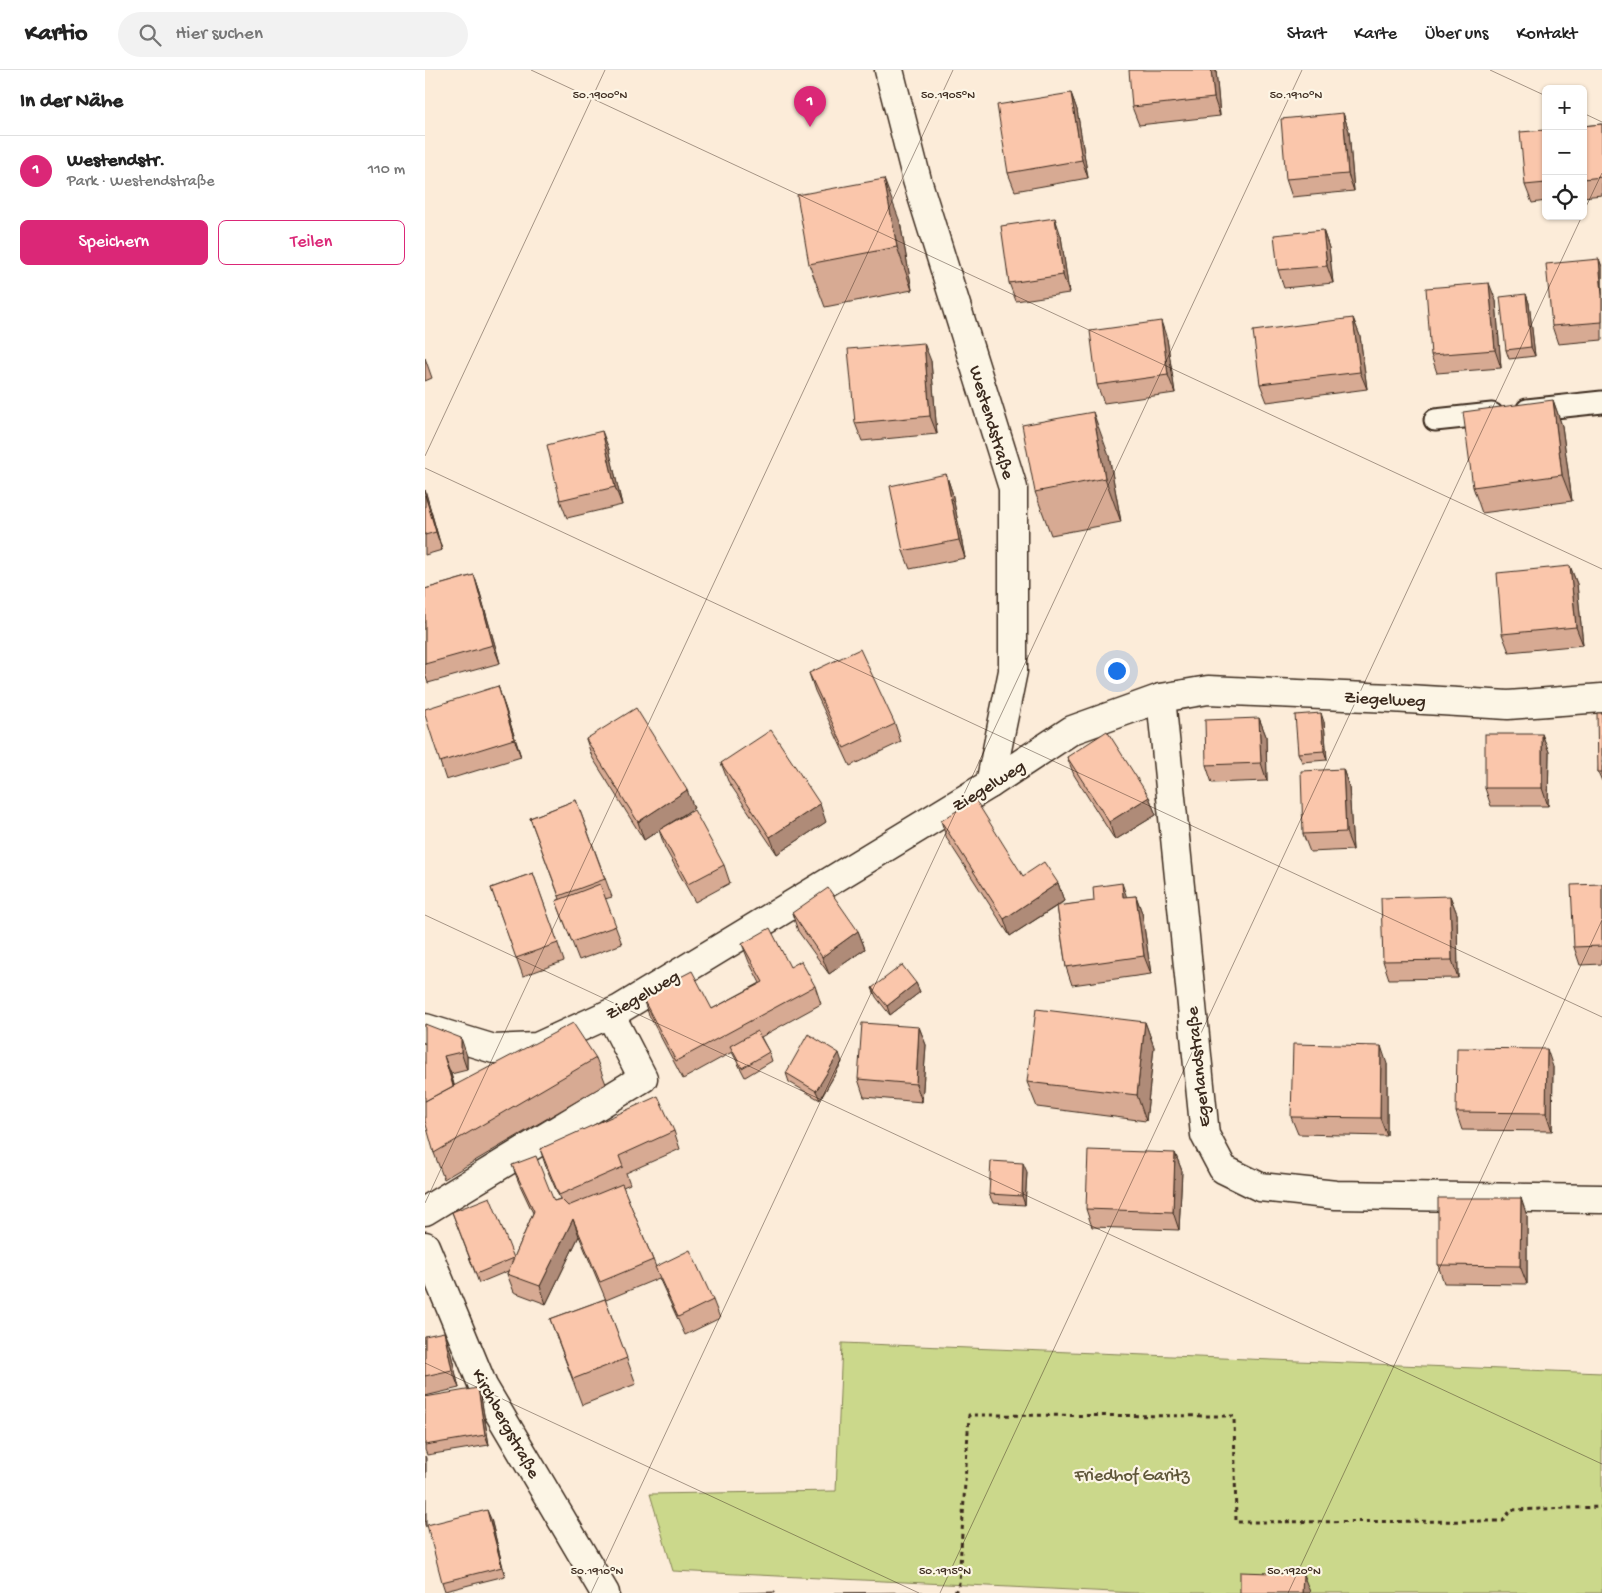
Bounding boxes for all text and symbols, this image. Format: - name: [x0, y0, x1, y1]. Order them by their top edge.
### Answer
- search box: [118, 12, 468, 57]
- text: Kartio: [25, 20, 88, 49]
- icon: search: [136, 21, 164, 49]
- text: Hier suchen: [176, 23, 263, 46]
- text: Start: [1287, 24, 1326, 45]
- text: Karte: [1354, 24, 1397, 45]
- text: Über uns: [1425, 24, 1488, 45]
- text: Kontakt: [1516, 24, 1577, 45]
- map controls: [1542, 85, 1587, 220]
- button: +: [1542, 85, 1587, 130]
- pin: 1: [794, 86, 826, 127]
- text: 50.1900°N: [573, 89, 627, 103]
- text: 50.1905°N: [921, 89, 975, 103]
- text: 50.1910°N: [1270, 89, 1322, 103]
- text: In der Nähe: [20, 90, 123, 115]
- button: −: [1542, 130, 1587, 175]
- text: Westendstr.: [67, 150, 165, 173]
- text: 1: [33, 161, 39, 180]
- text: 110 m: [368, 161, 405, 180]
- text: Park · Westendstraße: [67, 173, 215, 192]
- button: locate: [1542, 175, 1587, 220]
- button: Speichern: [20, 220, 208, 265]
- button: Teilen: [218, 220, 405, 265]
- street label: Westendstraße: [963, 363, 1018, 483]
- your location: [1104, 658, 1130, 684]
- street label: Ziegelweg: [1343, 688, 1426, 713]
- street label: Ziegelweg: [949, 757, 1030, 818]
- street label: Ziegelweg: [603, 967, 684, 1026]
- street label: Egerlandstraße: [1183, 1005, 1216, 1128]
- street label: Kirchbergstraße: [466, 1366, 544, 1483]
- park label: Friedhof Garitz: [1073, 1466, 1191, 1487]
- text: 50.1910°N: [571, 1565, 623, 1579]
- text: 50.1915°N: [919, 1565, 971, 1579]
- text: 50.1920°N: [1267, 1565, 1321, 1579]

